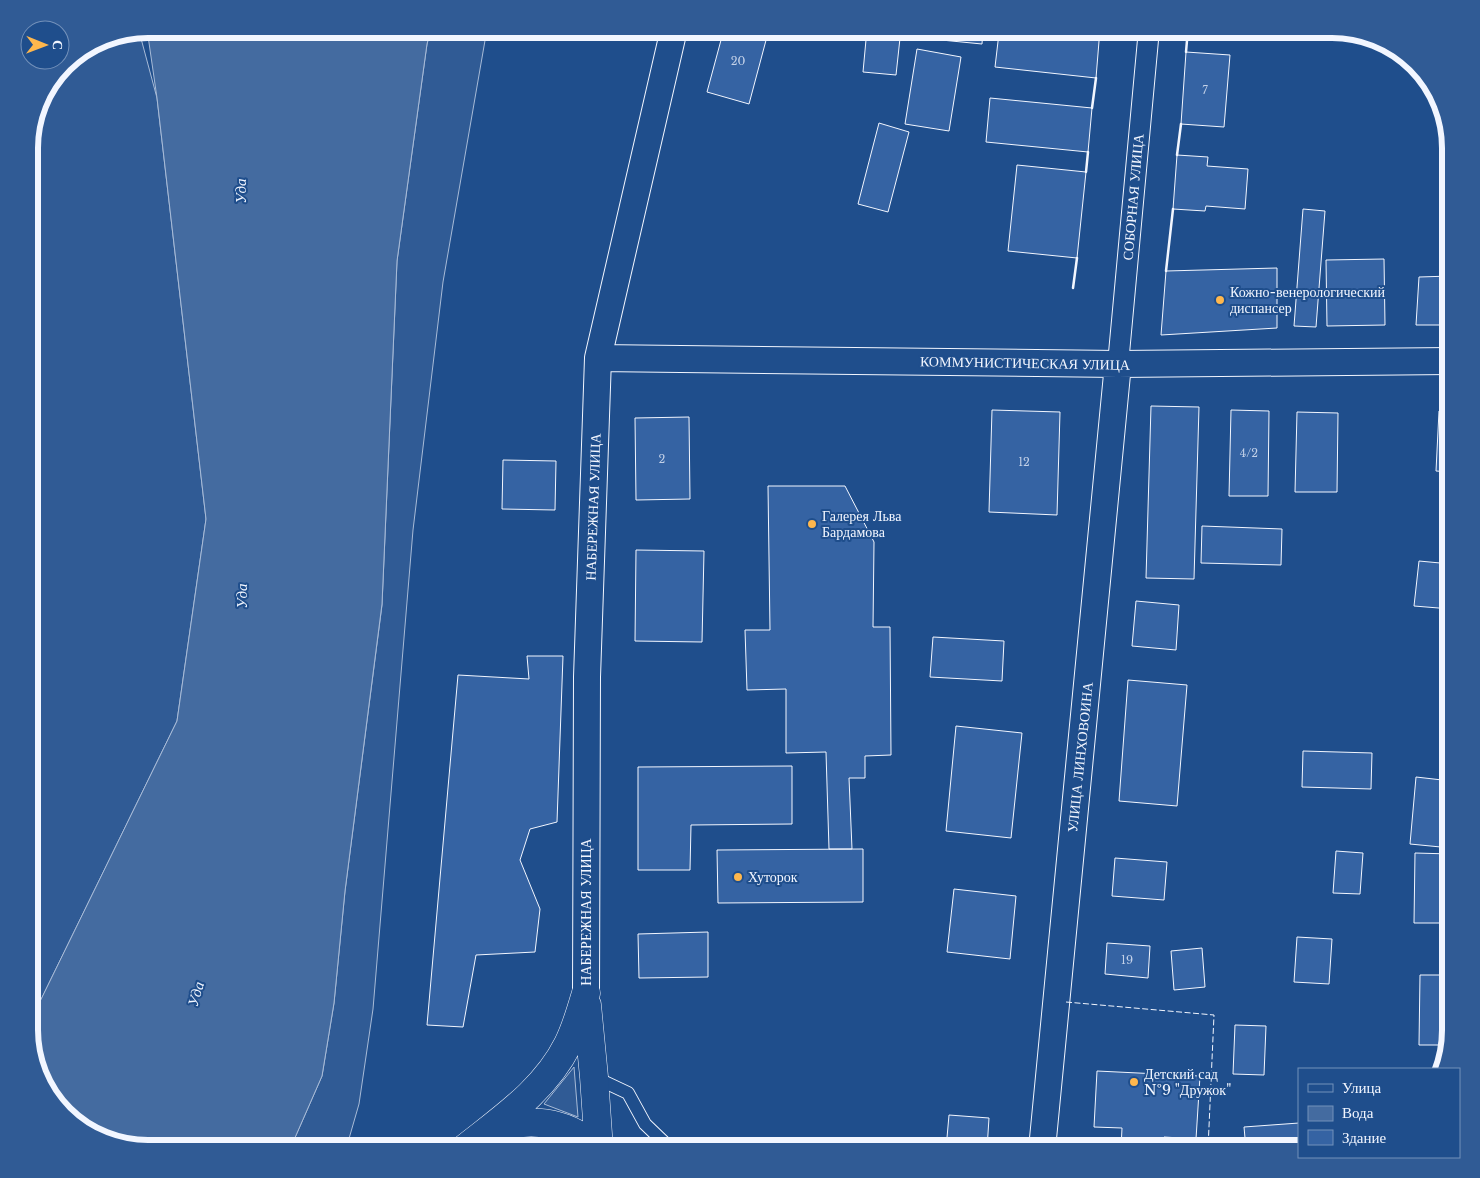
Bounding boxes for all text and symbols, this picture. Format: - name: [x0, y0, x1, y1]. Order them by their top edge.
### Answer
- north arrow: [20, 20, 70, 70]
- text: С: [49, 40, 67, 50]
- house number: 20: [731, 54, 745, 68]
- house number: 7: [1202, 83, 1208, 97]
- street label: СОБОРНАЯ УЛИЦА: [1118, 132, 1148, 261]
- water label: Уда: [231, 179, 250, 203]
- place label: Кожно-венерологический диспансер: [1230, 283, 1386, 317]
- marker: Кожно-венерологический диспансер: [1214, 294, 1226, 306]
- street label: КОММУНИСТИЧЕСКАЯ УЛИЦА: [920, 352, 1131, 374]
- street label: НАБЕРЕЖНАЯ УЛИЦА: [581, 432, 605, 581]
- house number: 4/2: [1240, 446, 1258, 460]
- house number: 2: [659, 452, 666, 466]
- house number: 12: [1018, 455, 1030, 469]
- place label: Галерея Льва Бардамова: [822, 507, 902, 541]
- marker: Галерея Льва Бардамова: [806, 518, 818, 530]
- water label: Уда: [232, 584, 251, 608]
- street label: УЛИЦА ЛИНХОВОИНА: [1063, 680, 1097, 833]
- street label: НАБЕРЕЖНАЯ УЛИЦА: [577, 837, 595, 986]
- place label: Хуторок: [748, 868, 798, 886]
- marker: Хуторок: [732, 871, 744, 883]
- house number: 19: [1121, 953, 1133, 967]
- water label: Уда: [183, 979, 208, 1008]
- place label: Детский сад №9 "Дружок": [1144, 1065, 1231, 1099]
- legend: [1298, 1068, 1460, 1158]
- marker: Детский сад №9 "Дружок": [1128, 1076, 1140, 1088]
- text: Улица: [1342, 1078, 1381, 1097]
- text: Вода: [1342, 1103, 1374, 1122]
- text: Здание: [1342, 1128, 1386, 1147]

